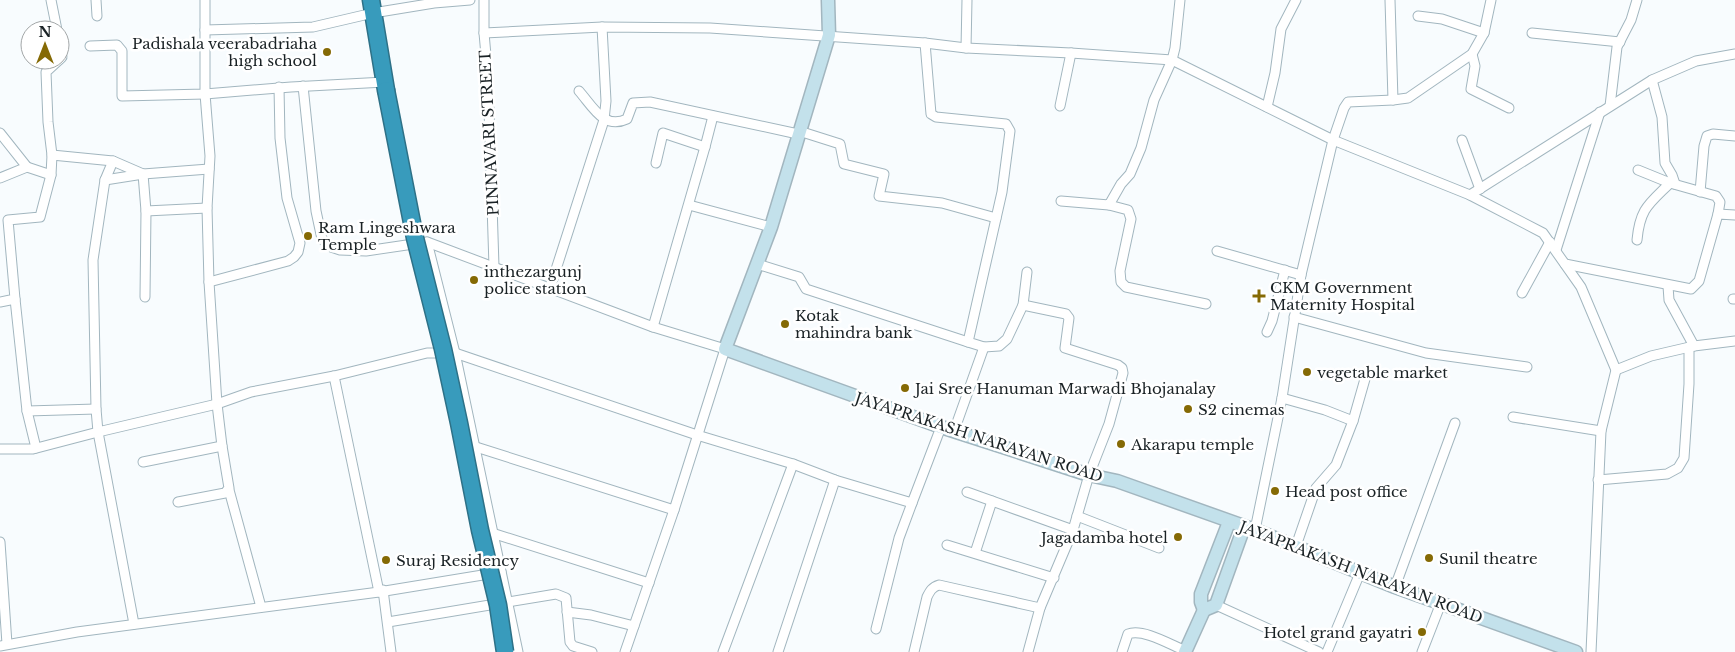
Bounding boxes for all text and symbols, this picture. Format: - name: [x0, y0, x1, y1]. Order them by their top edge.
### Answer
- north arrow: [20, 20, 70, 70]
- text: N: [38, 23, 52, 41]
- place label: Padishala veerabadriaha high school: [132, 34, 318, 70]
- marker: Padishala veerabadriaha high school: [321, 46, 333, 58]
- street label: PINNAVARI STREET: [475, 50, 503, 216]
- place label: Ram Lingeshwara Temple: [318, 218, 456, 254]
- marker: Ram Lingeshwara Temple: [302, 230, 314, 242]
- place label: inthezargunj police station: [484, 262, 587, 298]
- marker: inthezargunj police station: [468, 274, 480, 286]
- place label: CKM Government Maternity Hospital: [1270, 278, 1415, 314]
- marker: CKM Government Maternity Hospital: [1252, 289, 1266, 303]
- place label: Kotak mahindra bank: [795, 306, 913, 342]
- marker: Kotak mahindra bank: [779, 318, 791, 330]
- place label: vegetable market: [1317, 363, 1448, 382]
- marker: vegetable market: [1301, 366, 1313, 378]
- place label: Jai Sree Hanuman Marwadi Bhojanalay: [913, 379, 1216, 398]
- marker: Jai Sree Hanuman Marwadi Bhojanalay: [899, 382, 911, 394]
- street label: JAYAPRAKASH NARAYAN ROAD: [851, 387, 1105, 486]
- place label: S2 cinemas: [1198, 400, 1285, 419]
- marker: S2 cinemas: [1182, 403, 1194, 415]
- place label: Akarapu temple: [1130, 435, 1254, 454]
- marker: Akarapu temple: [1115, 438, 1127, 450]
- place label: Head post office: [1285, 482, 1408, 501]
- marker: Head post office: [1269, 485, 1281, 497]
- street label: JAYAPRAKASH NARAYAN ROAD: [1235, 516, 1485, 627]
- place label: Jagadamba hotel: [1039, 528, 1168, 547]
- marker: Jagadamba hotel: [1172, 531, 1184, 543]
- place label: Sunil theatre: [1439, 549, 1538, 568]
- place label: Suraj Residency: [396, 551, 519, 570]
- marker: Sunil theatre: [1423, 552, 1435, 564]
- marker: Suraj Residency: [380, 554, 392, 566]
- place label: Hotel grand gayatri: [1263, 623, 1412, 642]
- marker: Hotel grand gayatri: [1416, 626, 1428, 638]

